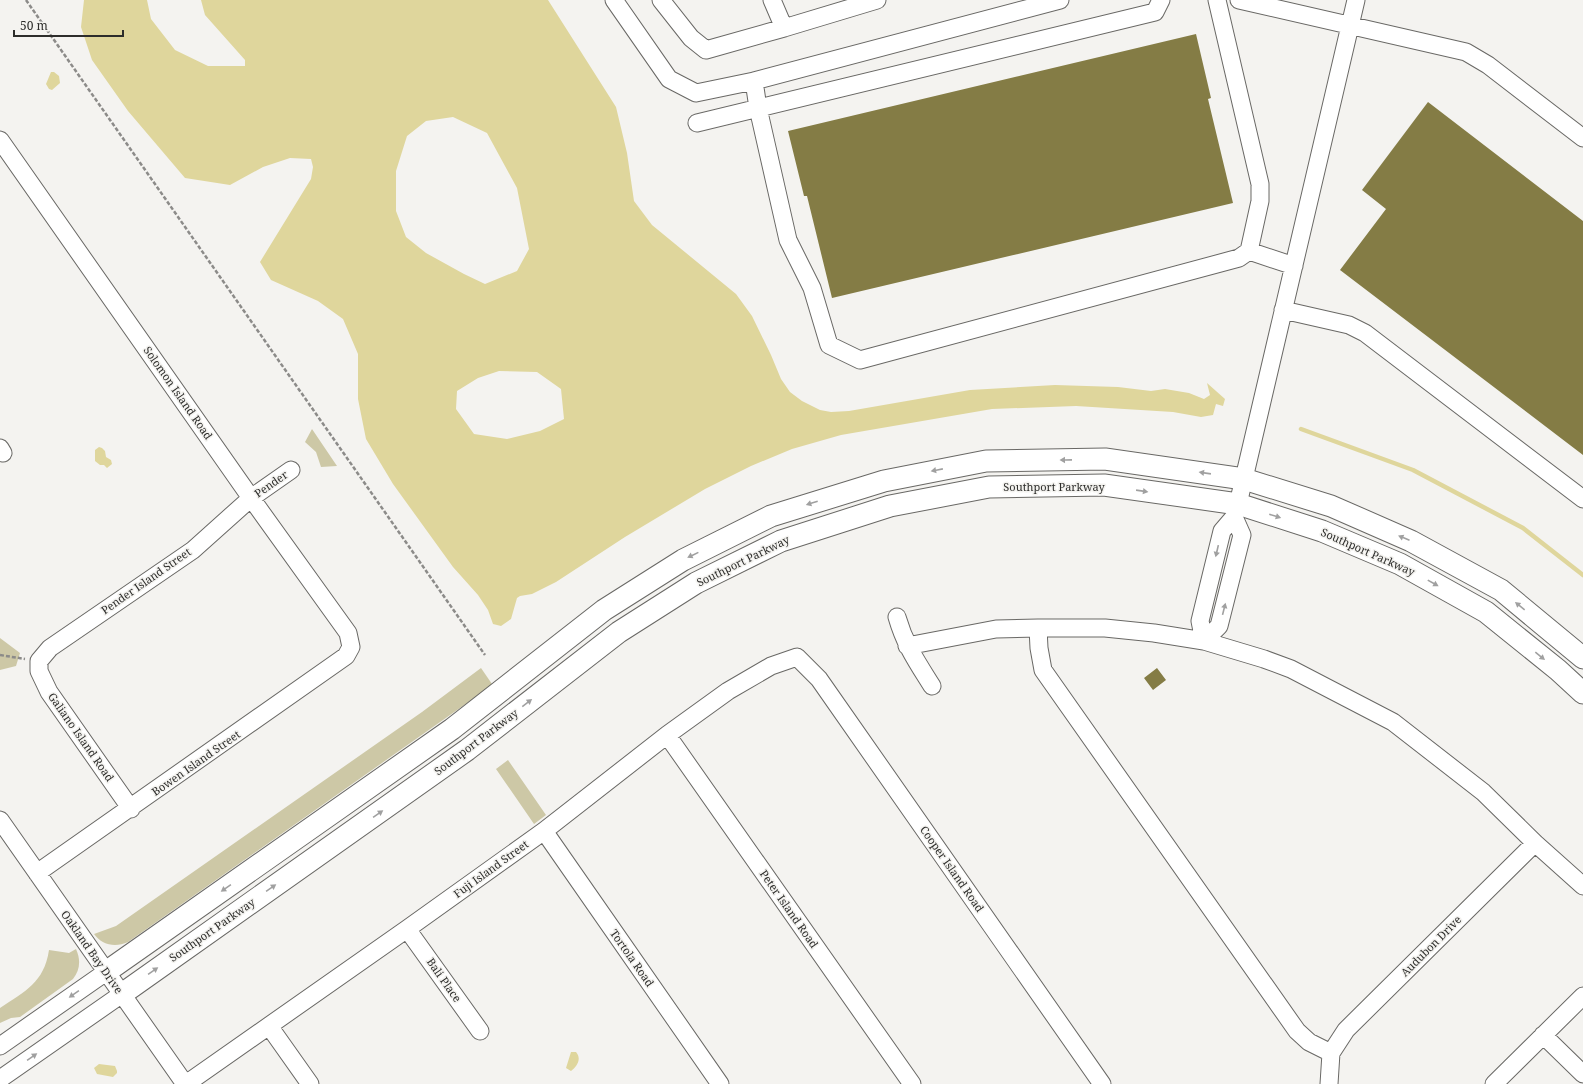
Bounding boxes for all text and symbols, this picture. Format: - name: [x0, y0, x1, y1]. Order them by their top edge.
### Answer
- scale bar: [14, 12, 123, 38]
- text: 50 m: [20, 17, 48, 34]
- street label: Solomon Island Road: [141, 343, 216, 443]
- one-way arrow: [1060, 456, 1072, 463]
- street label: Pender: [251, 466, 291, 500]
- one-way arrow: [931, 468, 943, 474]
- one-way arrow: [1199, 470, 1211, 476]
- street label: Southport Parkway: [1003, 479, 1105, 494]
- one-way arrow: [1136, 488, 1149, 494]
- one-way arrow: [805, 501, 817, 507]
- one-way arrow: [1270, 513, 1282, 519]
- street label: Southport Parkway: [1319, 524, 1418, 579]
- street label: Southport Parkway: [694, 531, 792, 589]
- one-way arrow: [1399, 535, 1410, 541]
- street label: Pender Island Street: [98, 544, 194, 617]
- one-way arrow: [1213, 544, 1219, 557]
- one-way arrow: [687, 552, 699, 558]
- one-way arrow: [1427, 580, 1439, 586]
- one-way arrow: [1515, 602, 1526, 611]
- one-way arrow: [1221, 603, 1227, 615]
- one-way arrow: [1535, 651, 1546, 660]
- street label: Galiano Island Road: [45, 689, 118, 784]
- one-way arrow: [522, 699, 533, 708]
- street label: Southport Parkway: [431, 705, 521, 778]
- street label: Bowen Island Street: [148, 726, 243, 799]
- one-way arrow: [372, 810, 383, 818]
- street label: Cooper Island Road: [917, 823, 988, 915]
- street label: Fuji Island Street: [450, 836, 531, 901]
- street label: Peter Island Road: [757, 867, 822, 951]
- one-way arrow: [221, 884, 231, 892]
- one-way arrow: [266, 884, 277, 892]
- street label: Southport Parkway: [166, 894, 258, 965]
- street label: Oakland Bay Drive: [58, 907, 127, 996]
- street label: Audubon Drive: [1397, 912, 1464, 979]
- street label: Tortola Road: [607, 926, 658, 990]
- street label: Bali Place: [424, 955, 465, 1005]
- one-way arrow: [148, 967, 159, 975]
- one-way arrow: [69, 990, 79, 998]
- one-way arrow: [27, 1053, 37, 1061]

